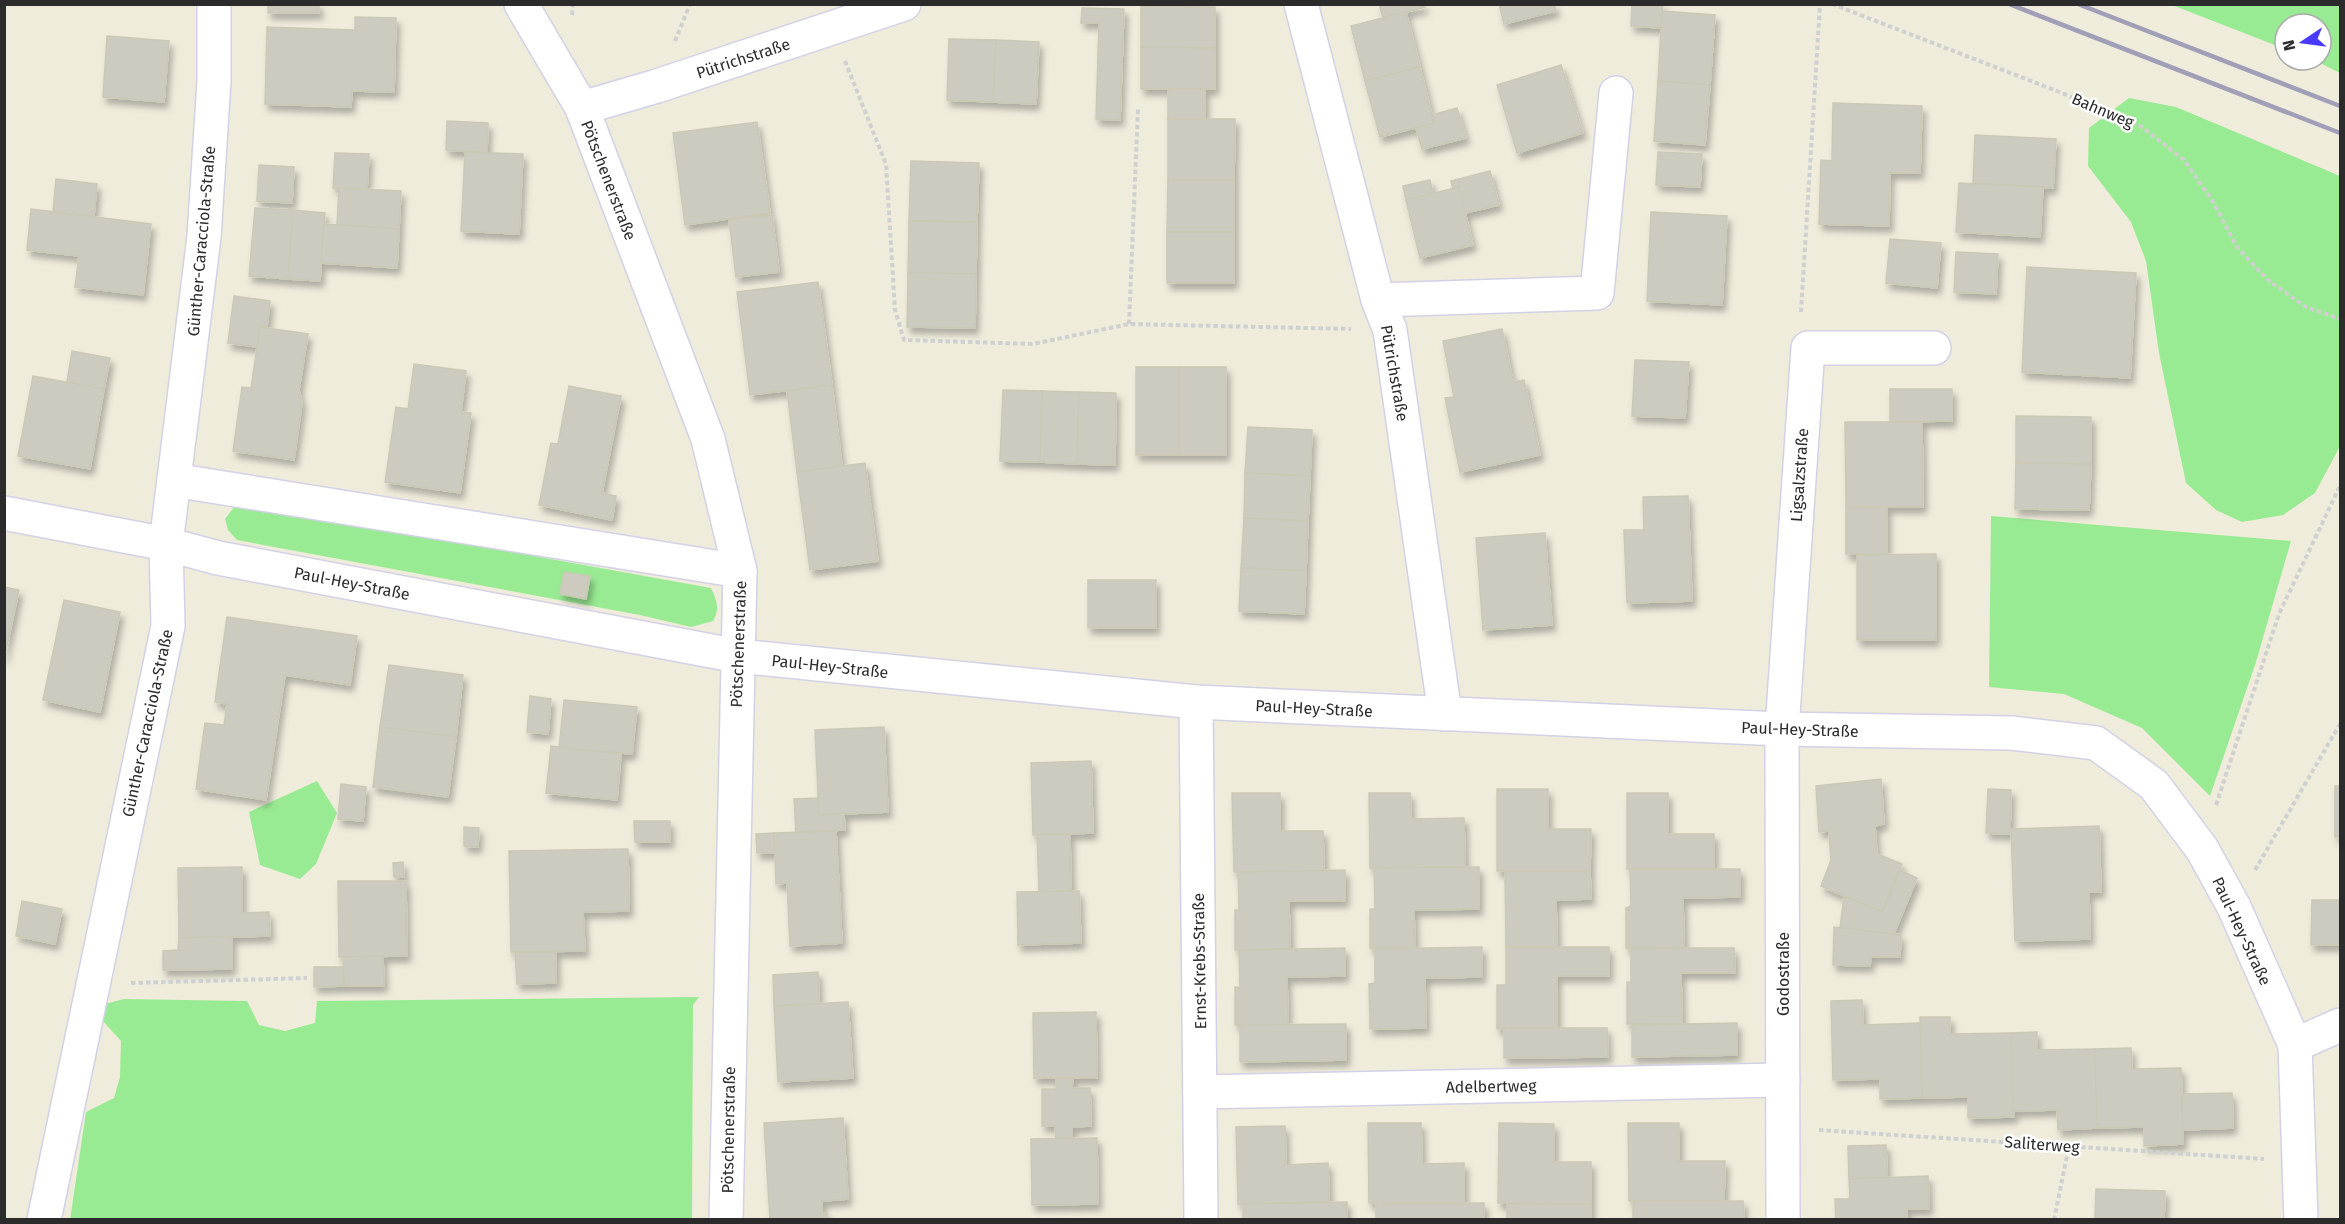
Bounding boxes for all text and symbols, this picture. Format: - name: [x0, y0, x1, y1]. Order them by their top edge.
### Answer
- north arrow: [2273, 12, 2333, 72]
- street label: Pütrichstraße: [694, 34, 792, 83]
- text: N: [2278, 38, 2299, 53]
- street label: Bahnweg: [2069, 89, 2137, 132]
- street label: Pötschenerstraße: [577, 118, 640, 243]
- street label: Günther-Caracciola-Straße: [184, 145, 219, 337]
- street label: Pütrichstraße: [1377, 323, 1412, 423]
- street label: Ligsalzstraße: [1787, 427, 1812, 523]
- street label: Paul-Hey-Straße: [292, 563, 411, 604]
- street label: Pötschenerstraße: [727, 580, 750, 708]
- street label: Günther-Caracciola-Straße: [118, 628, 177, 819]
- street label: Paul-Hey-Straße: [771, 651, 889, 682]
- street label: Paul-Hey-Straße: [1255, 696, 1373, 721]
- street label: Paul-Hey-Straße: [1741, 718, 1859, 741]
- street label: Paul-Hey-Straße: [2208, 874, 2275, 988]
- street label: Ernst-Krebs-Straße: [1189, 893, 1210, 1029]
- street label: Godostraße: [1774, 932, 1793, 1016]
- street label: Pötschenerstraße: [718, 1066, 739, 1194]
- street label: Adelbertweg: [1445, 1076, 1537, 1097]
- street label: Saliterweg: [2004, 1132, 2081, 1157]

